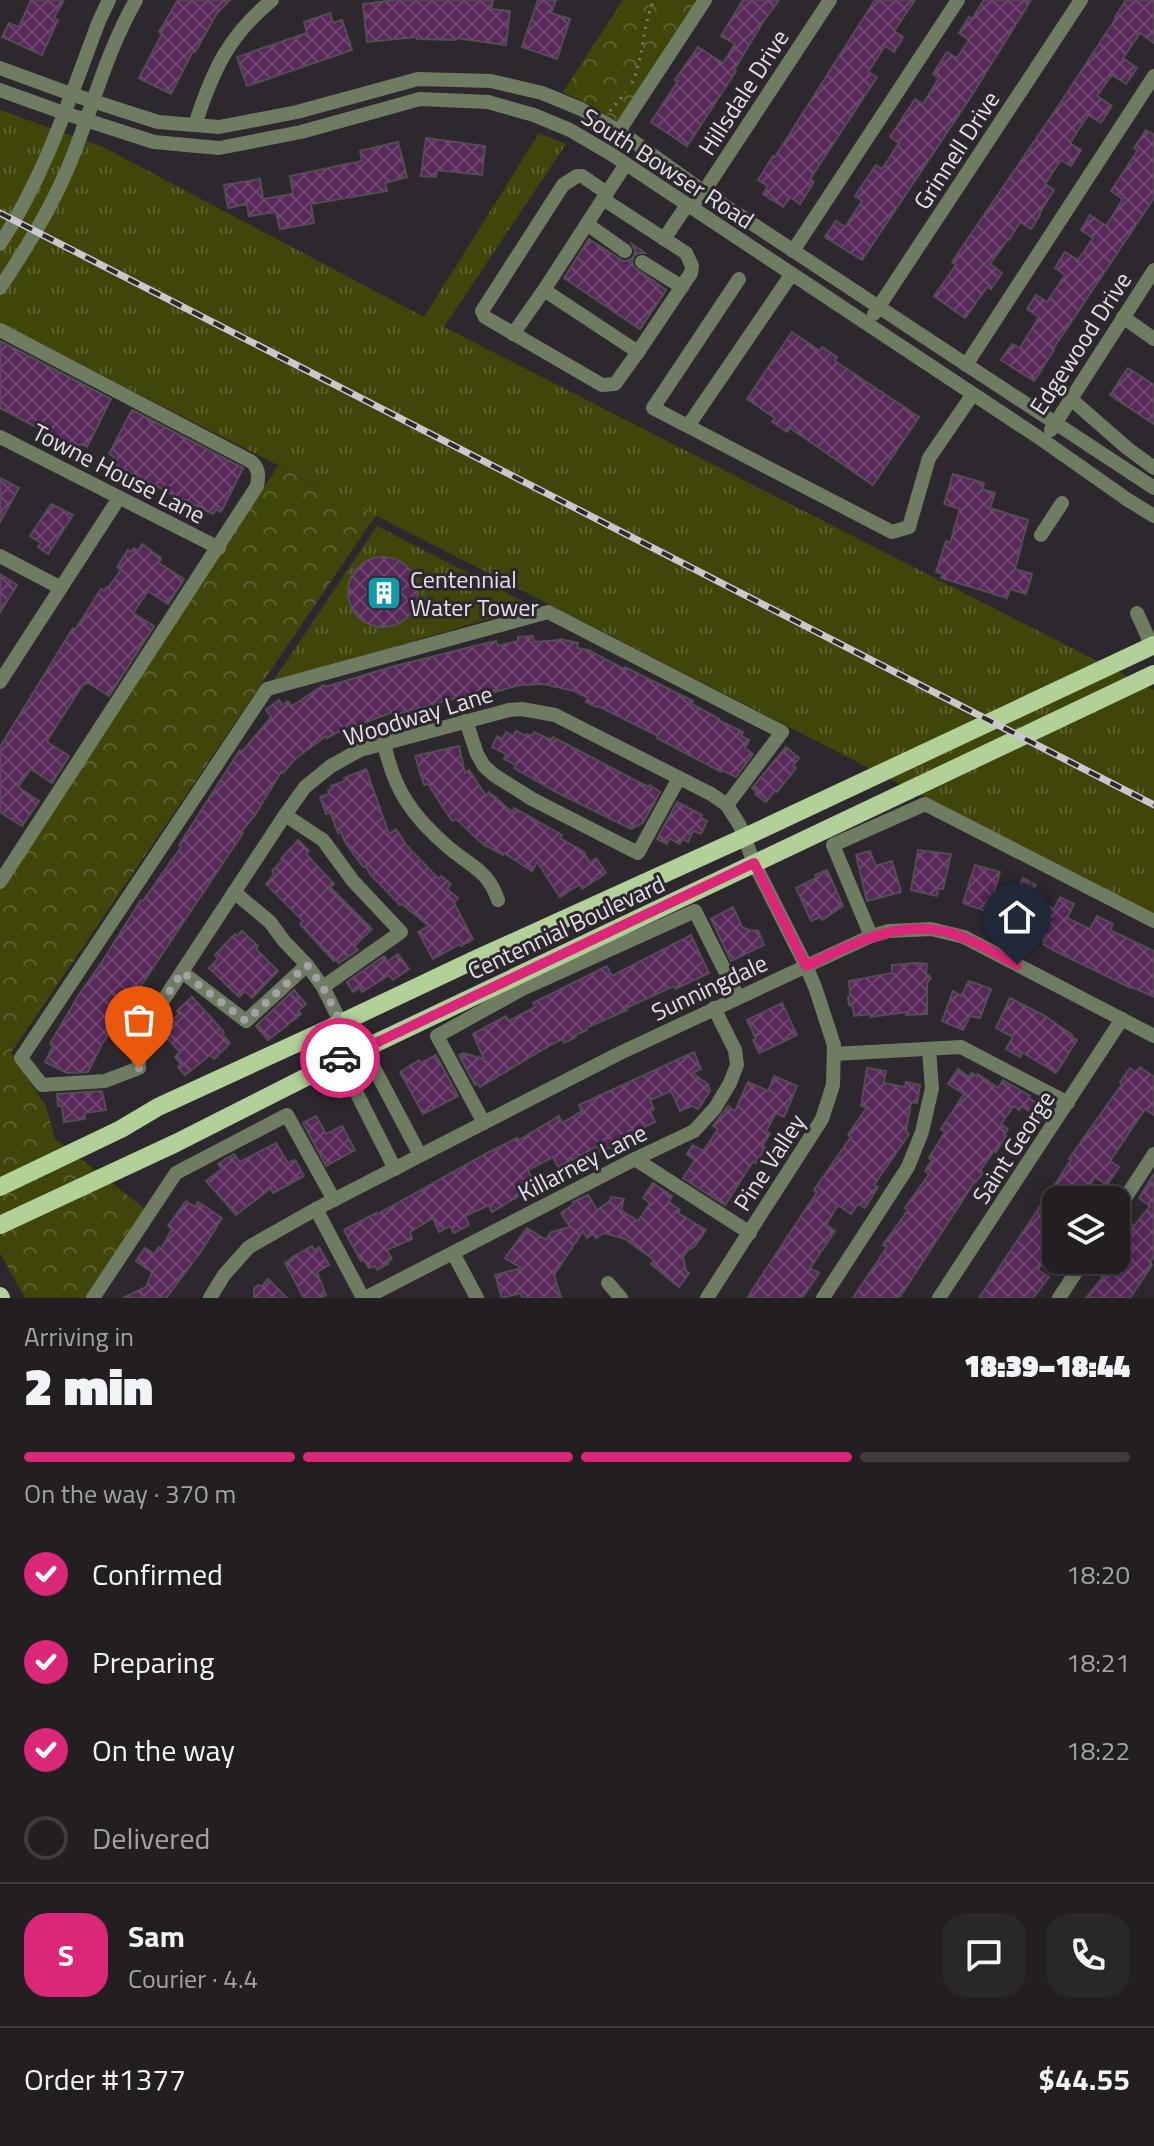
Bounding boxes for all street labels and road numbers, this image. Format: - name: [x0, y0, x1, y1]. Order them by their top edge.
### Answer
- street label: Hillsdale Drive: [689, 22, 797, 162]
- street label: Grinnell Drive: [904, 84, 1008, 216]
- street label: South Bowser Road: [575, 99, 761, 237]
- street label: Edgewood Drive: [1020, 264, 1140, 422]
- street label: Towne House Lane: [26, 414, 212, 532]
- street label: Woodway Lane: [339, 675, 497, 755]
- street label: Centennial Boulevard: [461, 865, 671, 989]
- street label: Sunningdale: [645, 944, 773, 1030]
- street label: Saint George: [963, 1083, 1063, 1211]
- street label: Pine Valley: [724, 1106, 814, 1218]
- street label: Killarney Lane: [511, 1114, 653, 1210]

